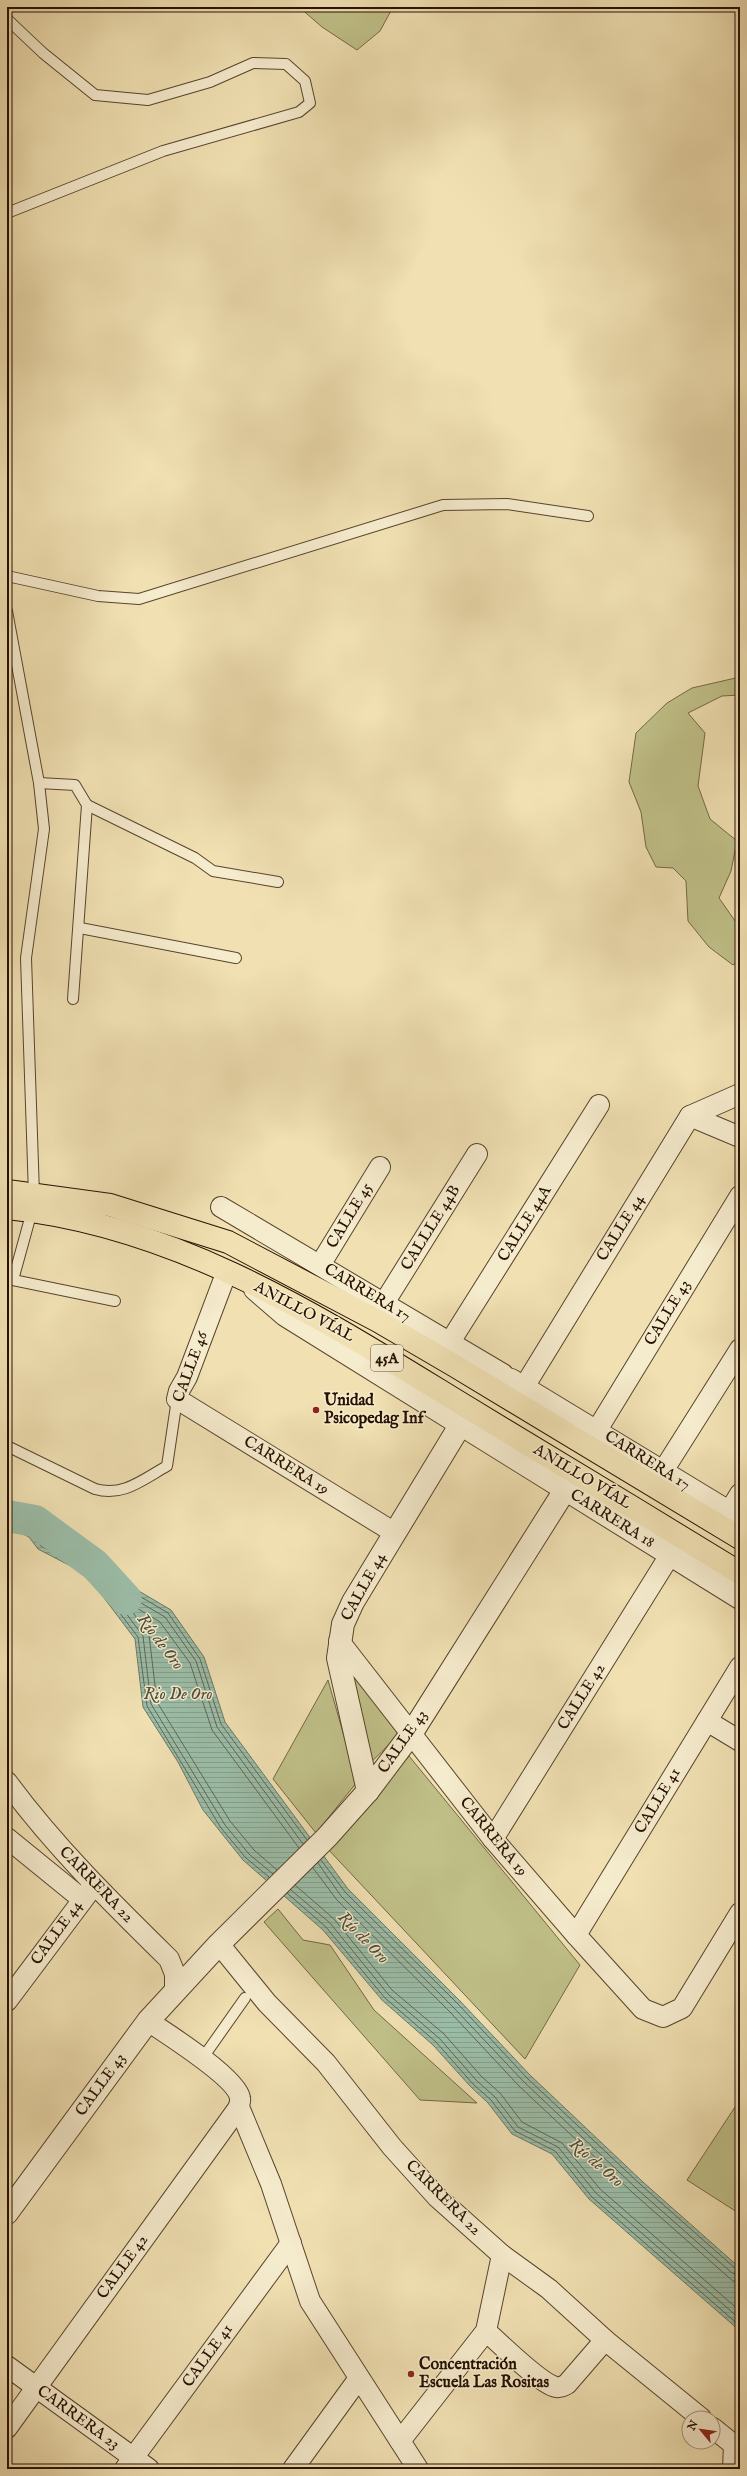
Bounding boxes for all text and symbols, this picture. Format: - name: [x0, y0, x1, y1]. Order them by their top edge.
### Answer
- street label: CALLE 45: [323, 1179, 377, 1252]
- street label: CALLE 44A: [494, 1181, 557, 1266]
- street label: CALLLE 44B: [397, 1182, 465, 1274]
- street label: CALLE 44: [593, 1191, 649, 1265]
- street label: CARRERA 17: [320, 1259, 414, 1327]
- street label: ANILLO VÍAL: [250, 1275, 359, 1347]
- street label: CALLE 43: [641, 1276, 695, 1350]
- street label: CALLE 46: [169, 1329, 213, 1405]
- road number: 45A: [371, 1345, 403, 1371]
- place label: Unidad Psicopedag Inf: [323, 1391, 427, 1429]
- marker: Unidad Psicopedag Inf: [311, 1405, 321, 1415]
- street label: CARRERA 17: [600, 1427, 694, 1495]
- street label: CARRERA 19: [240, 1432, 332, 1500]
- street label: ANILLO VÍAL: [529, 1438, 636, 1514]
- street label: CARRERA 18: [566, 1485, 658, 1553]
- street label: CALLE 44: [337, 1549, 391, 1625]
- water label: Río de Oro: [132, 1610, 188, 1674]
- street label: CALLE 42: [554, 1660, 610, 1734]
- water label: Rio De Oro: [143, 1684, 213, 1705]
- street label: CALLE 43: [374, 1706, 432, 1778]
- street label: CALLE 41: [631, 1764, 685, 1838]
- street label: CARRERA 19: [455, 1793, 531, 1881]
- street label: CARRERA 22: [54, 1842, 138, 1928]
- street label: CALLE 44: [27, 1897, 87, 1969]
- water label: Río de Oro: [333, 1907, 393, 1969]
- street label: CALLE 43: [71, 2049, 131, 2121]
- water label: Río de Oro: [565, 2134, 627, 2192]
- street label: CARRERA 22: [401, 2156, 485, 2240]
- street label: CALLE 42: [93, 2231, 153, 2303]
- street label: CALLE 41: [178, 2320, 238, 2392]
- place label: Concentración Escuela Las Rositas: [419, 2355, 549, 2393]
- marker: Concentración Escuela Las Rositas: [406, 2369, 416, 2379]
- street label: CARRERA 23: [33, 2381, 123, 2455]
- north arrow: [681, 2410, 721, 2450]
- text: N: [684, 2418, 702, 2434]

